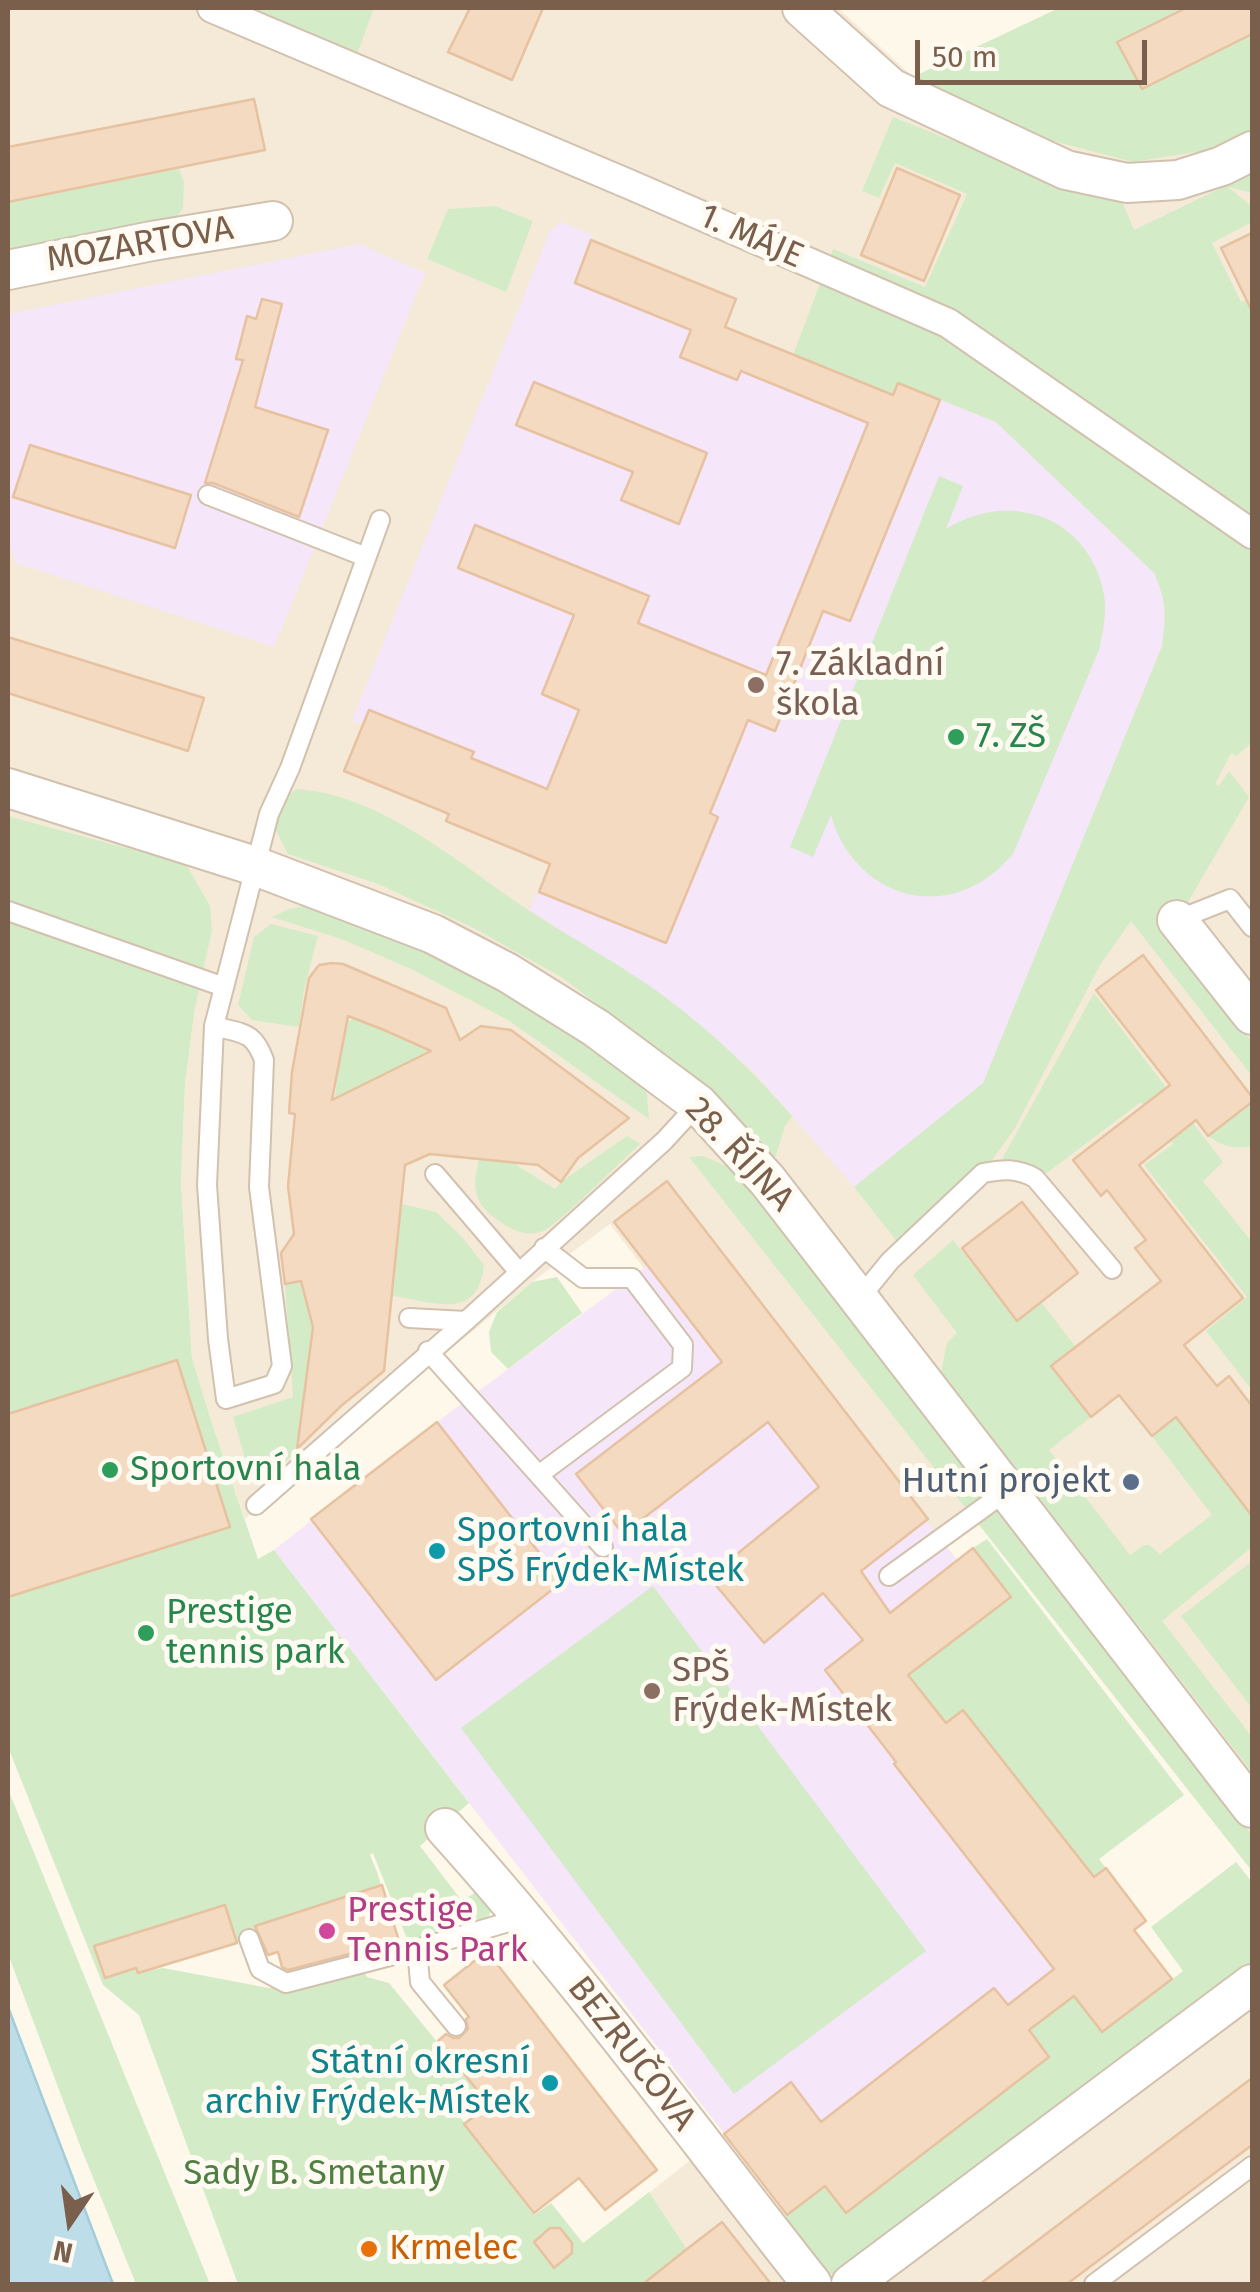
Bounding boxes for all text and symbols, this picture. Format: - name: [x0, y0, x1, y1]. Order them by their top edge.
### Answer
- scale bar: [920, 20, 1152, 82]
- text: 50 m: [932, 39, 997, 75]
- street label: 1. MÁJE: [692, 196, 810, 278]
- street label: MOZARTOVA: [43, 208, 237, 282]
- place label: 7. Základní škola: [776, 644, 944, 726]
- marker: 7. Základní škola: [745, 674, 767, 696]
- place label: 7. ZŠ: [976, 716, 1046, 758]
- marker: 7. ZŠ: [945, 726, 967, 748]
- street label: 28. ŘÍJNA: [676, 1089, 802, 1221]
- place label: Sportovní hala: [130, 1449, 361, 1491]
- marker: Sportovní hala: [99, 1459, 121, 1481]
- place label: Hutní projekt: [901, 1461, 1111, 1503]
- marker: Hutní projekt: [1120, 1471, 1142, 1493]
- place label: Sportovní hala SPŠ Frýdek-Místek: [457, 1510, 744, 1592]
- marker: Sportovní hala SPŠ Frýdek-Místek: [426, 1540, 448, 1562]
- place label: Prestige tennis park: [166, 1592, 345, 1674]
- marker: Prestige tennis park: [135, 1622, 157, 1644]
- place label: SPŠ Frýdek-Místek: [672, 1650, 892, 1732]
- marker: SPŠ Frýdek-Místek: [641, 1680, 663, 1702]
- place label: Prestige Tennis Park: [347, 1890, 528, 1972]
- marker: Prestige Tennis Park: [316, 1920, 338, 1942]
- street label: BEZRUČOVA: [558, 1969, 704, 2139]
- place label: Státní okresní archiv Frýdek-Místek: [205, 2042, 530, 2124]
- marker: Státní okresní archiv Frýdek-Místek: [539, 2072, 561, 2094]
- park label: Sady B. Smetany: [183, 2153, 445, 2195]
- north arrow: [20, 2172, 120, 2272]
- place label: Krmelec: [389, 2228, 518, 2270]
- text: N: [50, 2234, 76, 2270]
- marker: Krmelec: [358, 2238, 380, 2260]

